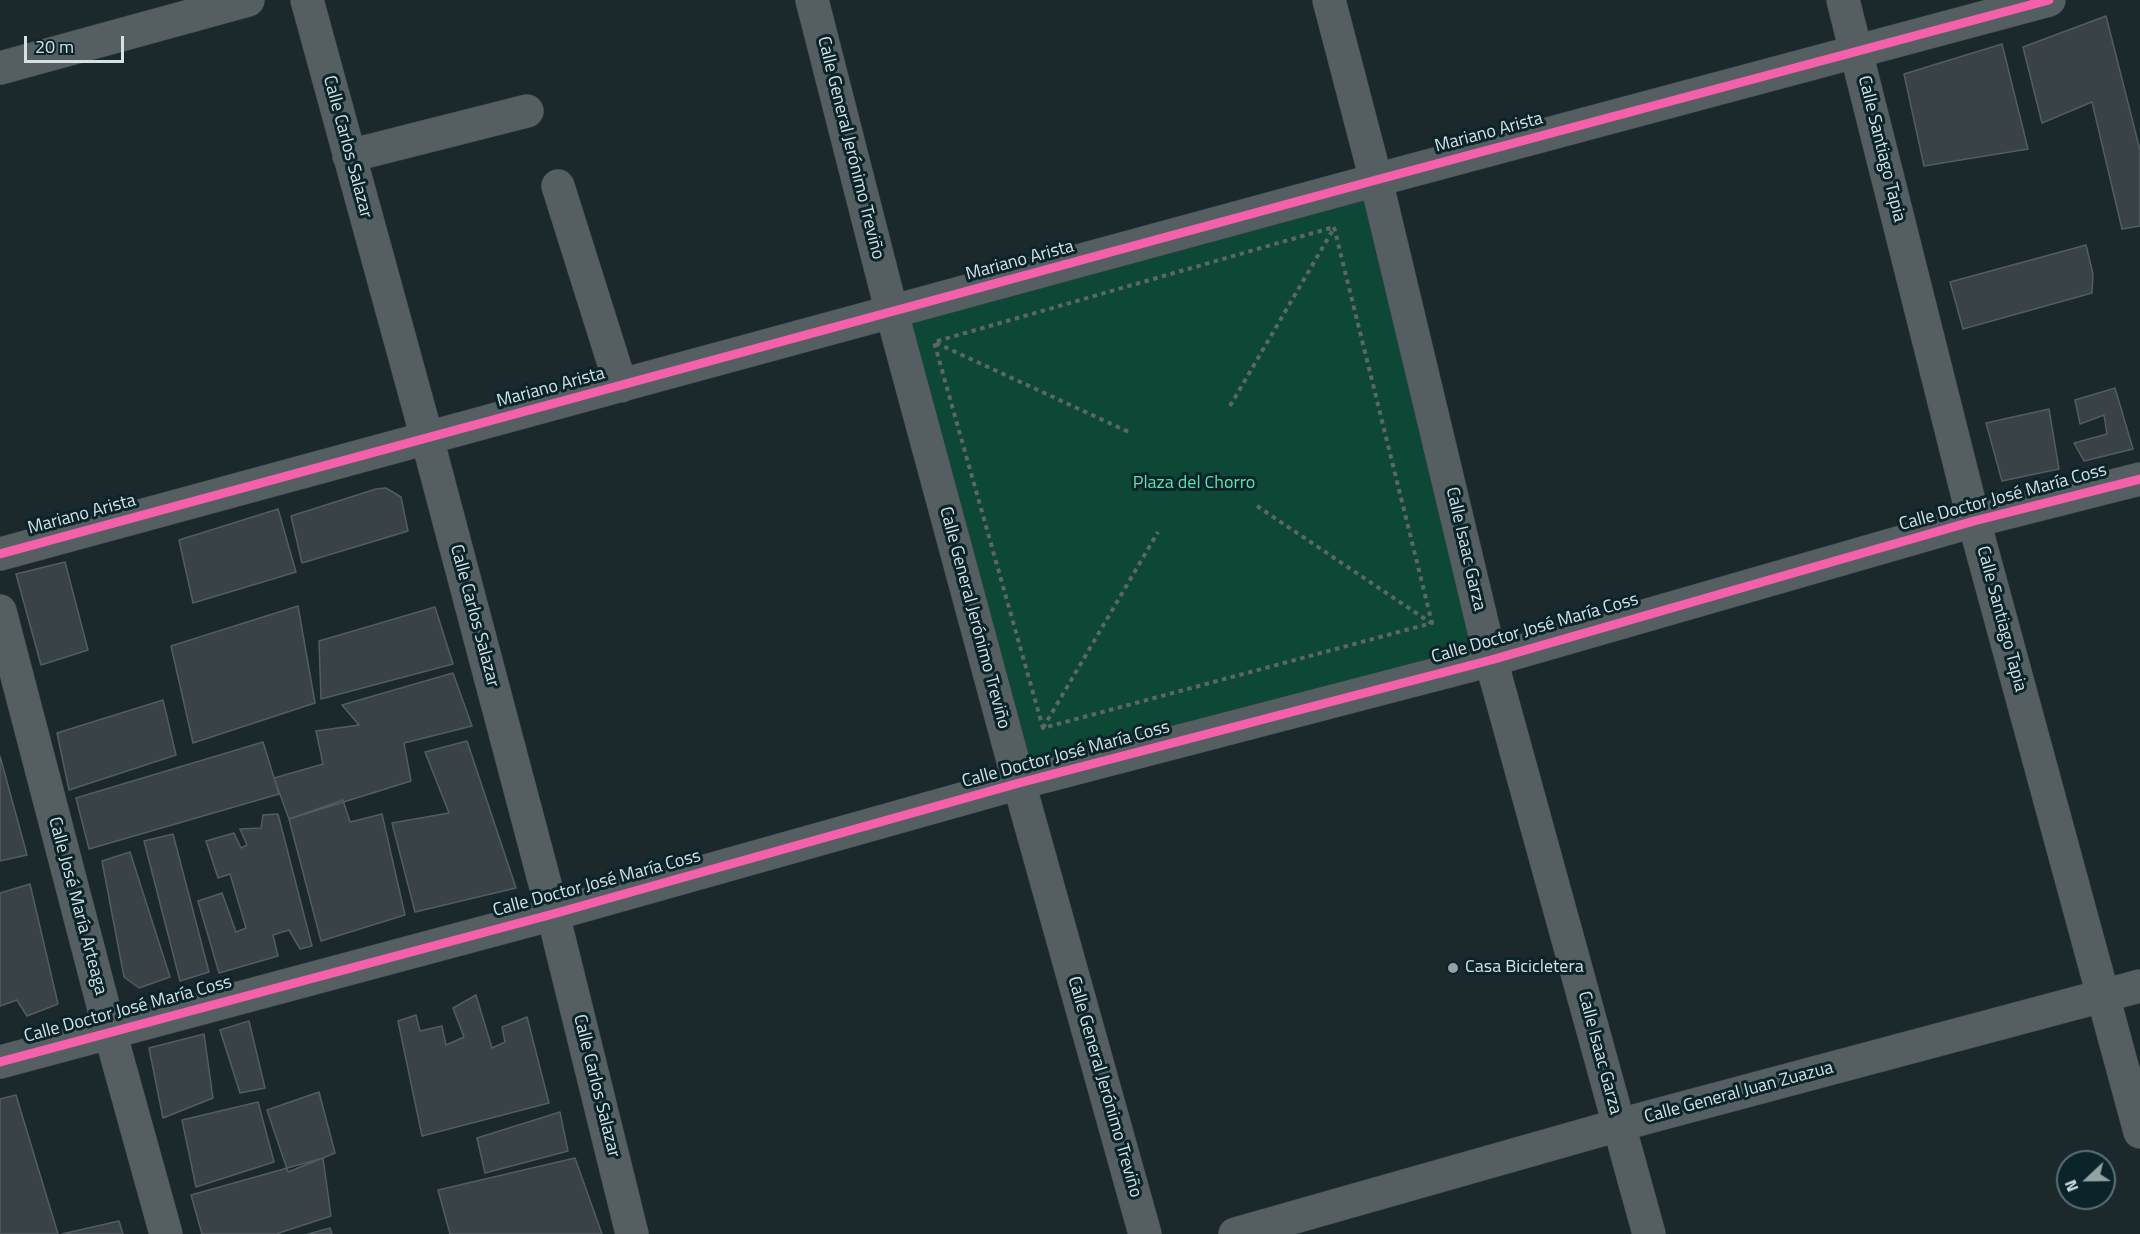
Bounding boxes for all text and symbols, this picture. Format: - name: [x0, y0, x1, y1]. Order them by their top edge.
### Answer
- scale bar: [27, 24, 128, 62]
- text: 20 m: [35, 33, 74, 60]
- street label: Calle General Jerónimo Treviño: [812, 34, 888, 262]
- street label: Calle Carlos Salazar: [318, 73, 376, 221]
- street label: Calle Santiago Tapia: [1852, 74, 1910, 224]
- street label: Mariano Arista: [1433, 108, 1545, 158]
- street label: Mariano Arista: [964, 236, 1076, 286]
- street label: Mariano Arista: [495, 363, 607, 413]
- street label: Calle Doctor José María Coss: [1897, 460, 2109, 536]
- park label: Plaza del Chorro: [1133, 473, 1255, 495]
- street label: Calle Isaac Garza: [1440, 485, 1490, 613]
- street label: Mariano Arista: [26, 490, 138, 540]
- street label: Calle General Jerónimo Treviño: [934, 505, 1014, 731]
- street label: Calle Carlos Salazar: [445, 542, 503, 690]
- street label: Calle Santiago Tapia: [1971, 544, 2031, 694]
- street label: Calle Doctor José María Coss: [1429, 589, 1641, 669]
- street label: Calle Doctor José María Coss: [960, 717, 1172, 793]
- street label: Calle José María Arteaga: [43, 815, 111, 997]
- street label: Calle Doctor José María Coss: [491, 846, 703, 922]
- place label: Casa Bicicletera: [1465, 957, 1584, 979]
- marker: Casa Bicicletera: [1446, 961, 1460, 975]
- street label: Calle Doctor José María Coss: [22, 972, 234, 1048]
- street label: Calle General Jerónimo Treviño: [1062, 974, 1146, 1200]
- street label: Calle Isaac Garza: [1572, 989, 1626, 1117]
- street label: Calle Carlos Salazar: [568, 1012, 624, 1160]
- street label: Calle General Juan Zuazua: [1642, 1057, 1836, 1129]
- north arrow: [2056, 1150, 2116, 1210]
- text: N: [2058, 1176, 2084, 1196]

